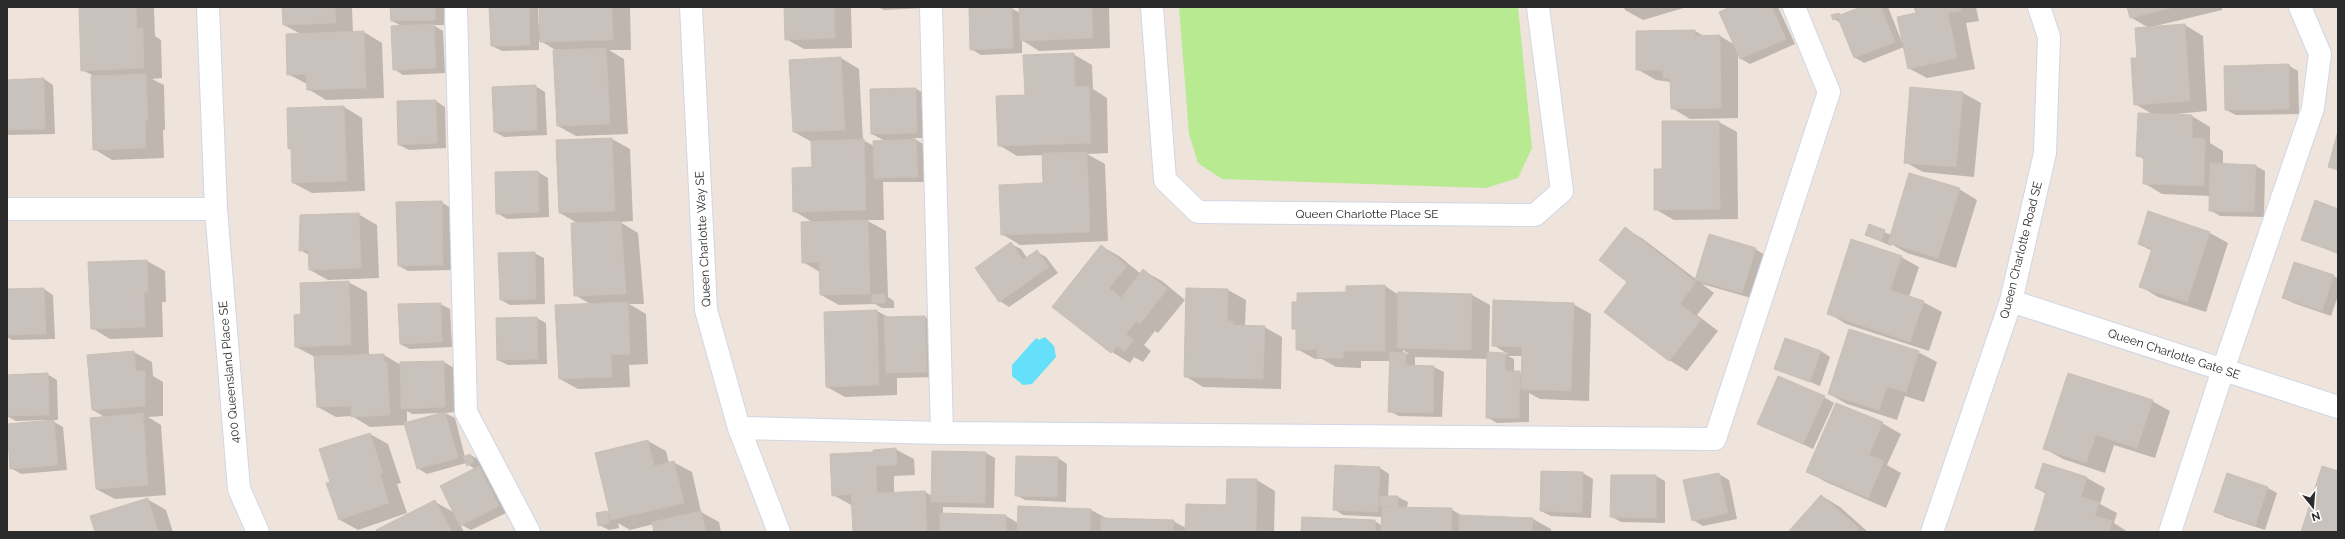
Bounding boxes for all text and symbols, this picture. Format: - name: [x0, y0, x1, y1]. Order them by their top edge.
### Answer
- street label: Queen Charlotte Way SE: [692, 171, 714, 307]
- street label: Queen Charlotte Road SE: [1997, 180, 2045, 320]
- street label: Queen Charlotte Place SE: [1295, 207, 1439, 221]
- street label: 400 Queensland Place SE: [216, 300, 242, 444]
- street label: Queen Charlotte Gate SE: [2106, 326, 2242, 382]
- north arrow: [2293, 487, 2333, 527]
- text: N: [2310, 509, 2322, 524]

